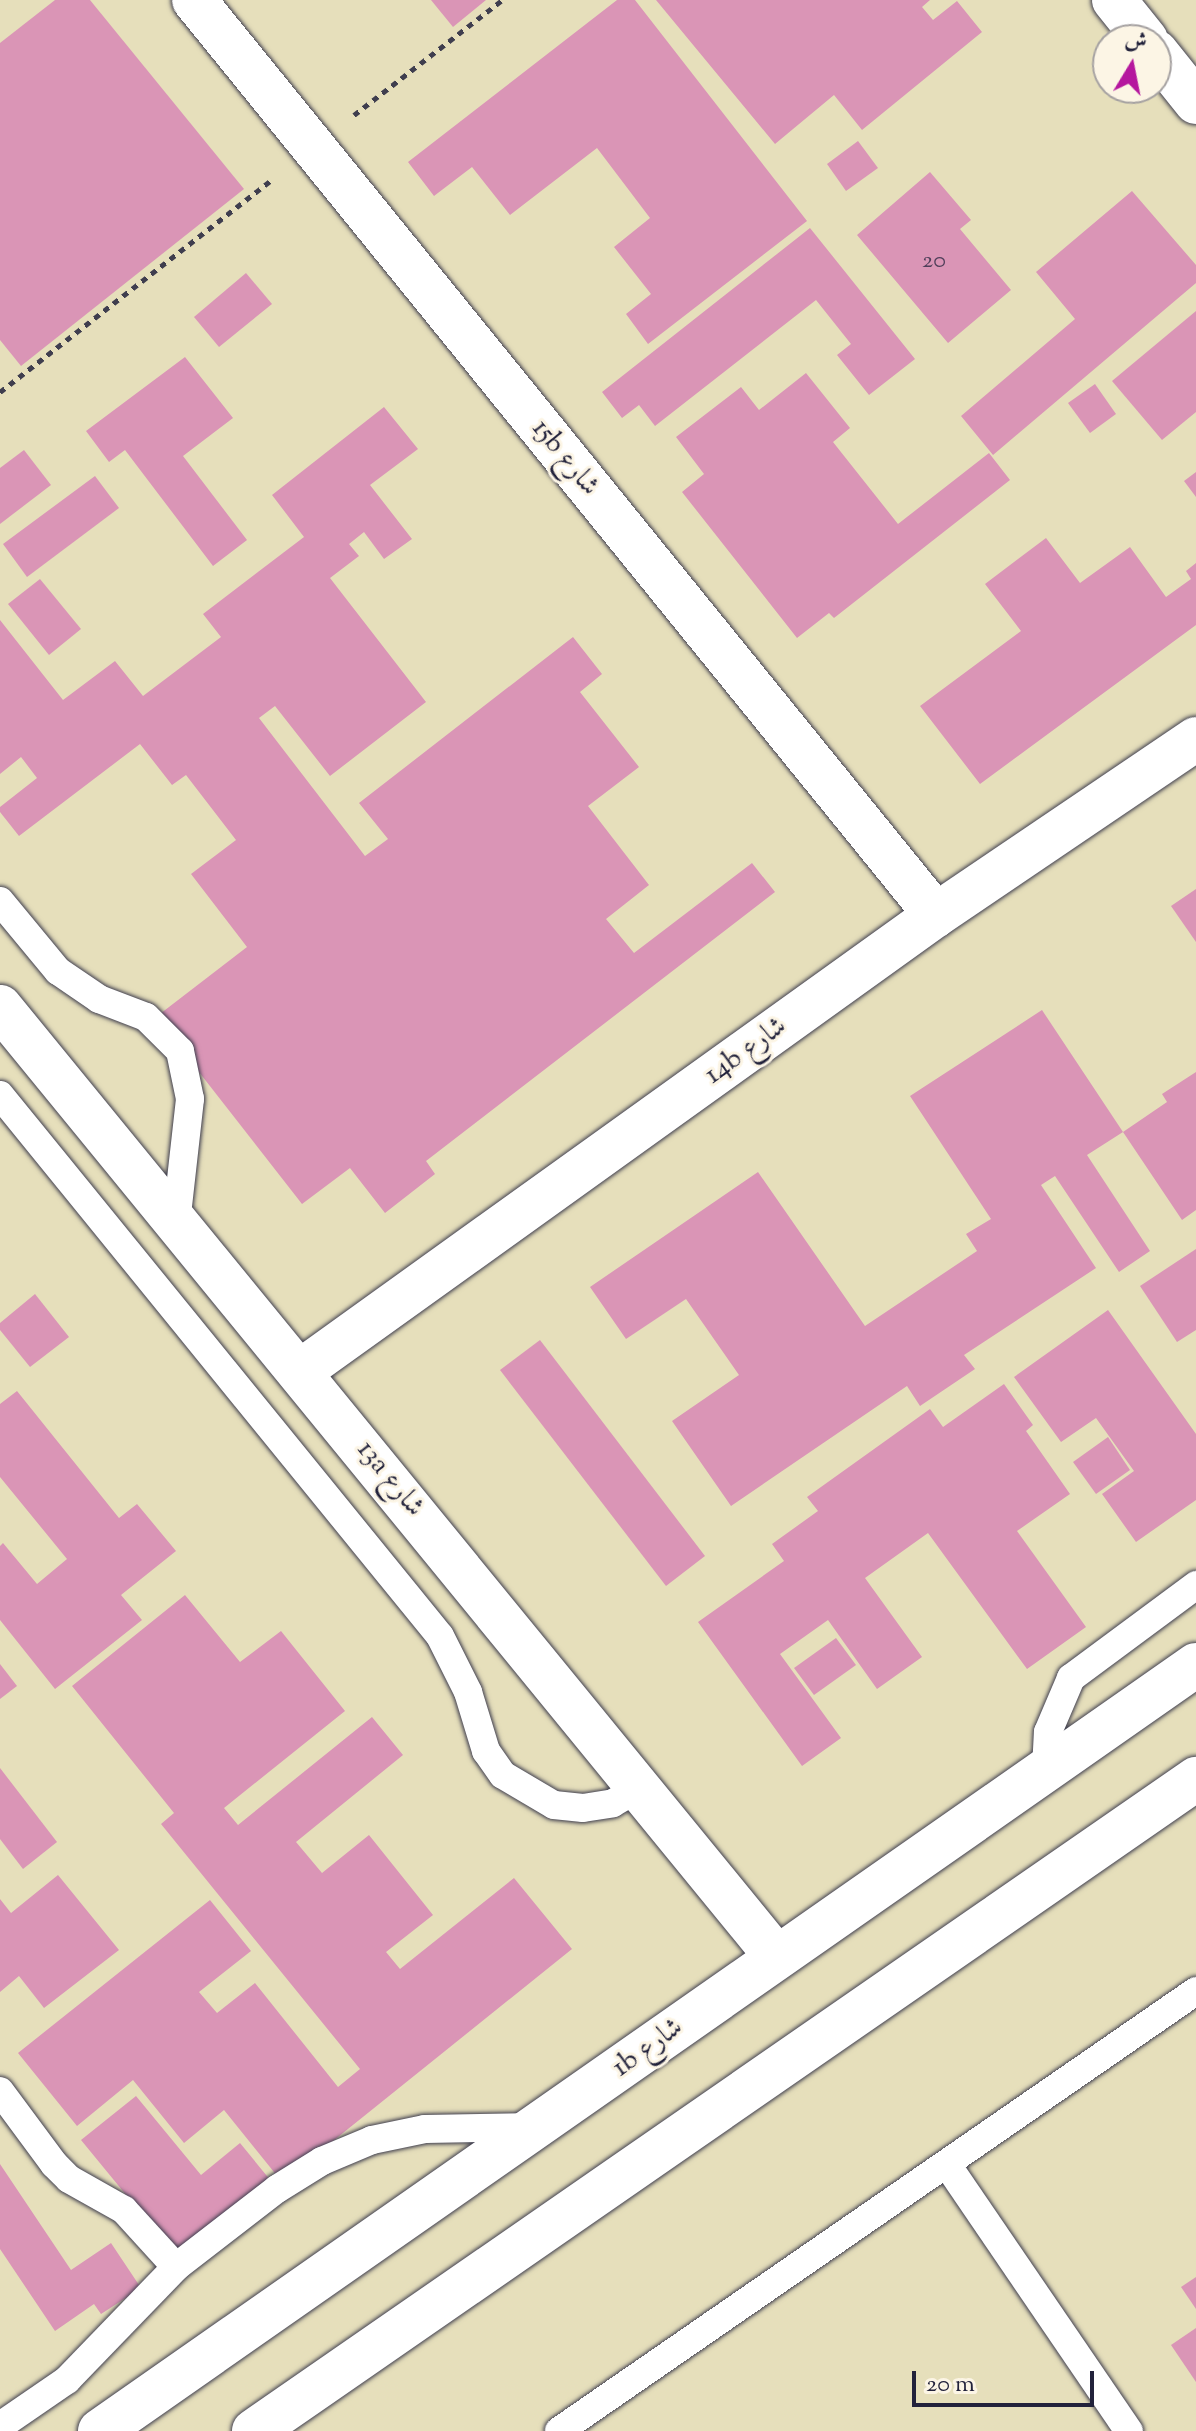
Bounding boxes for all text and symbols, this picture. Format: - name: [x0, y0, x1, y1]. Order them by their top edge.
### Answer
- north arrow: [1092, 24, 1172, 104]
- text: ش: [1122, 25, 1149, 60]
- house number: 20: [922, 248, 946, 276]
- street label: 15b شارع: [524, 413, 606, 503]
- street label: 14b شارع: [698, 1010, 794, 1092]
- street label: 13a شارع: [349, 1434, 431, 1524]
- street label: 1b شارع: [606, 2011, 690, 2085]
- scale bar: [916, 2355, 1098, 2405]
- text: 20 m: [926, 2368, 975, 2402]

